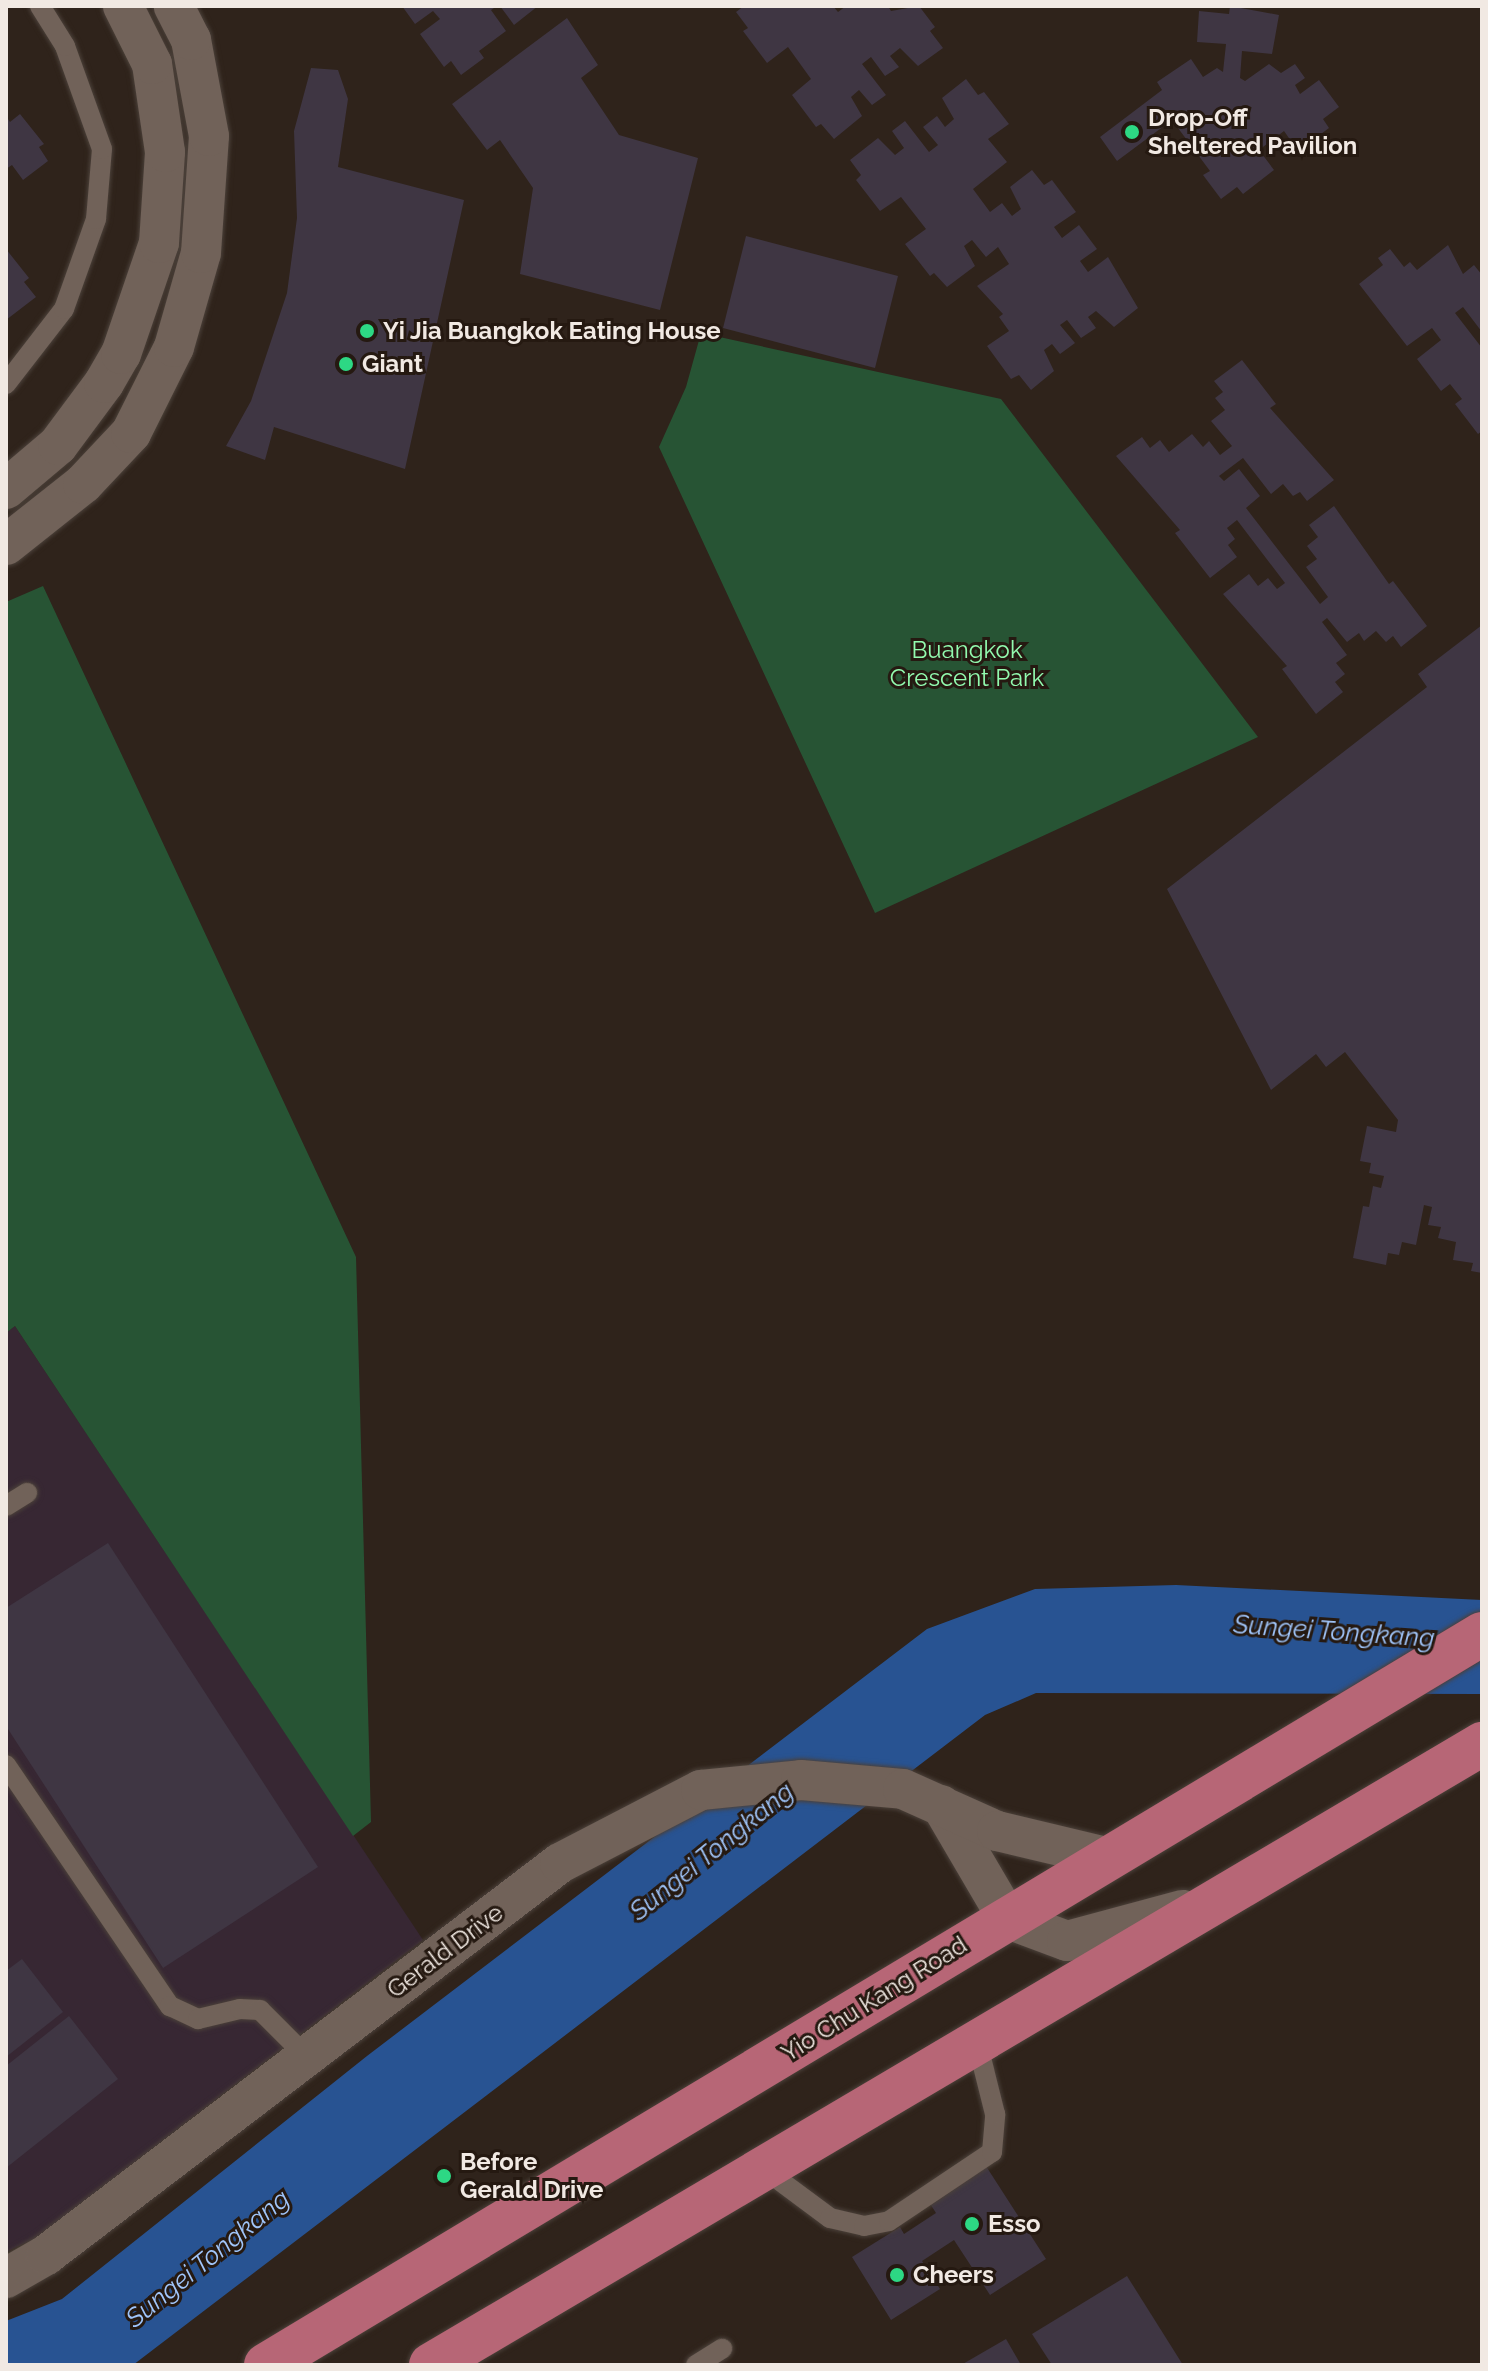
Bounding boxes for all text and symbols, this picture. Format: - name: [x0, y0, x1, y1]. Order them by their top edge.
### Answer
- place label: Drop-Off Sheltered Pavilion: [1148, 104, 1357, 160]
- marker: Drop-Off Sheltered Pavilion: [1123, 123, 1141, 141]
- place label: Yi Jia Buangkok Eating House: [383, 317, 721, 345]
- marker: Yi Jia Buangkok Eating House: [358, 322, 376, 340]
- place label: Giant: [362, 350, 423, 378]
- marker: Giant: [337, 355, 355, 373]
- park label: Buangkok Crescent Park: [890, 636, 1044, 692]
- water label: Sungei Tongkang: [1232, 1609, 1436, 1655]
- water label: Sungei Tongkang: [624, 1776, 800, 1928]
- street label: Gerald Drive: [381, 1898, 509, 2004]
- street label: Yio Chu Kang Road: [776, 1930, 972, 2068]
- place label: Before Gerald Drive: [460, 2148, 603, 2204]
- marker: Before Gerald Drive: [435, 2167, 453, 2185]
- water label: Sungei Tongkang: [120, 2183, 296, 2335]
- place label: Esso: [988, 2210, 1041, 2238]
- marker: Esso: [963, 2215, 981, 2233]
- place label: Cheers: [913, 2261, 994, 2289]
- marker: Cheers: [888, 2266, 906, 2284]

